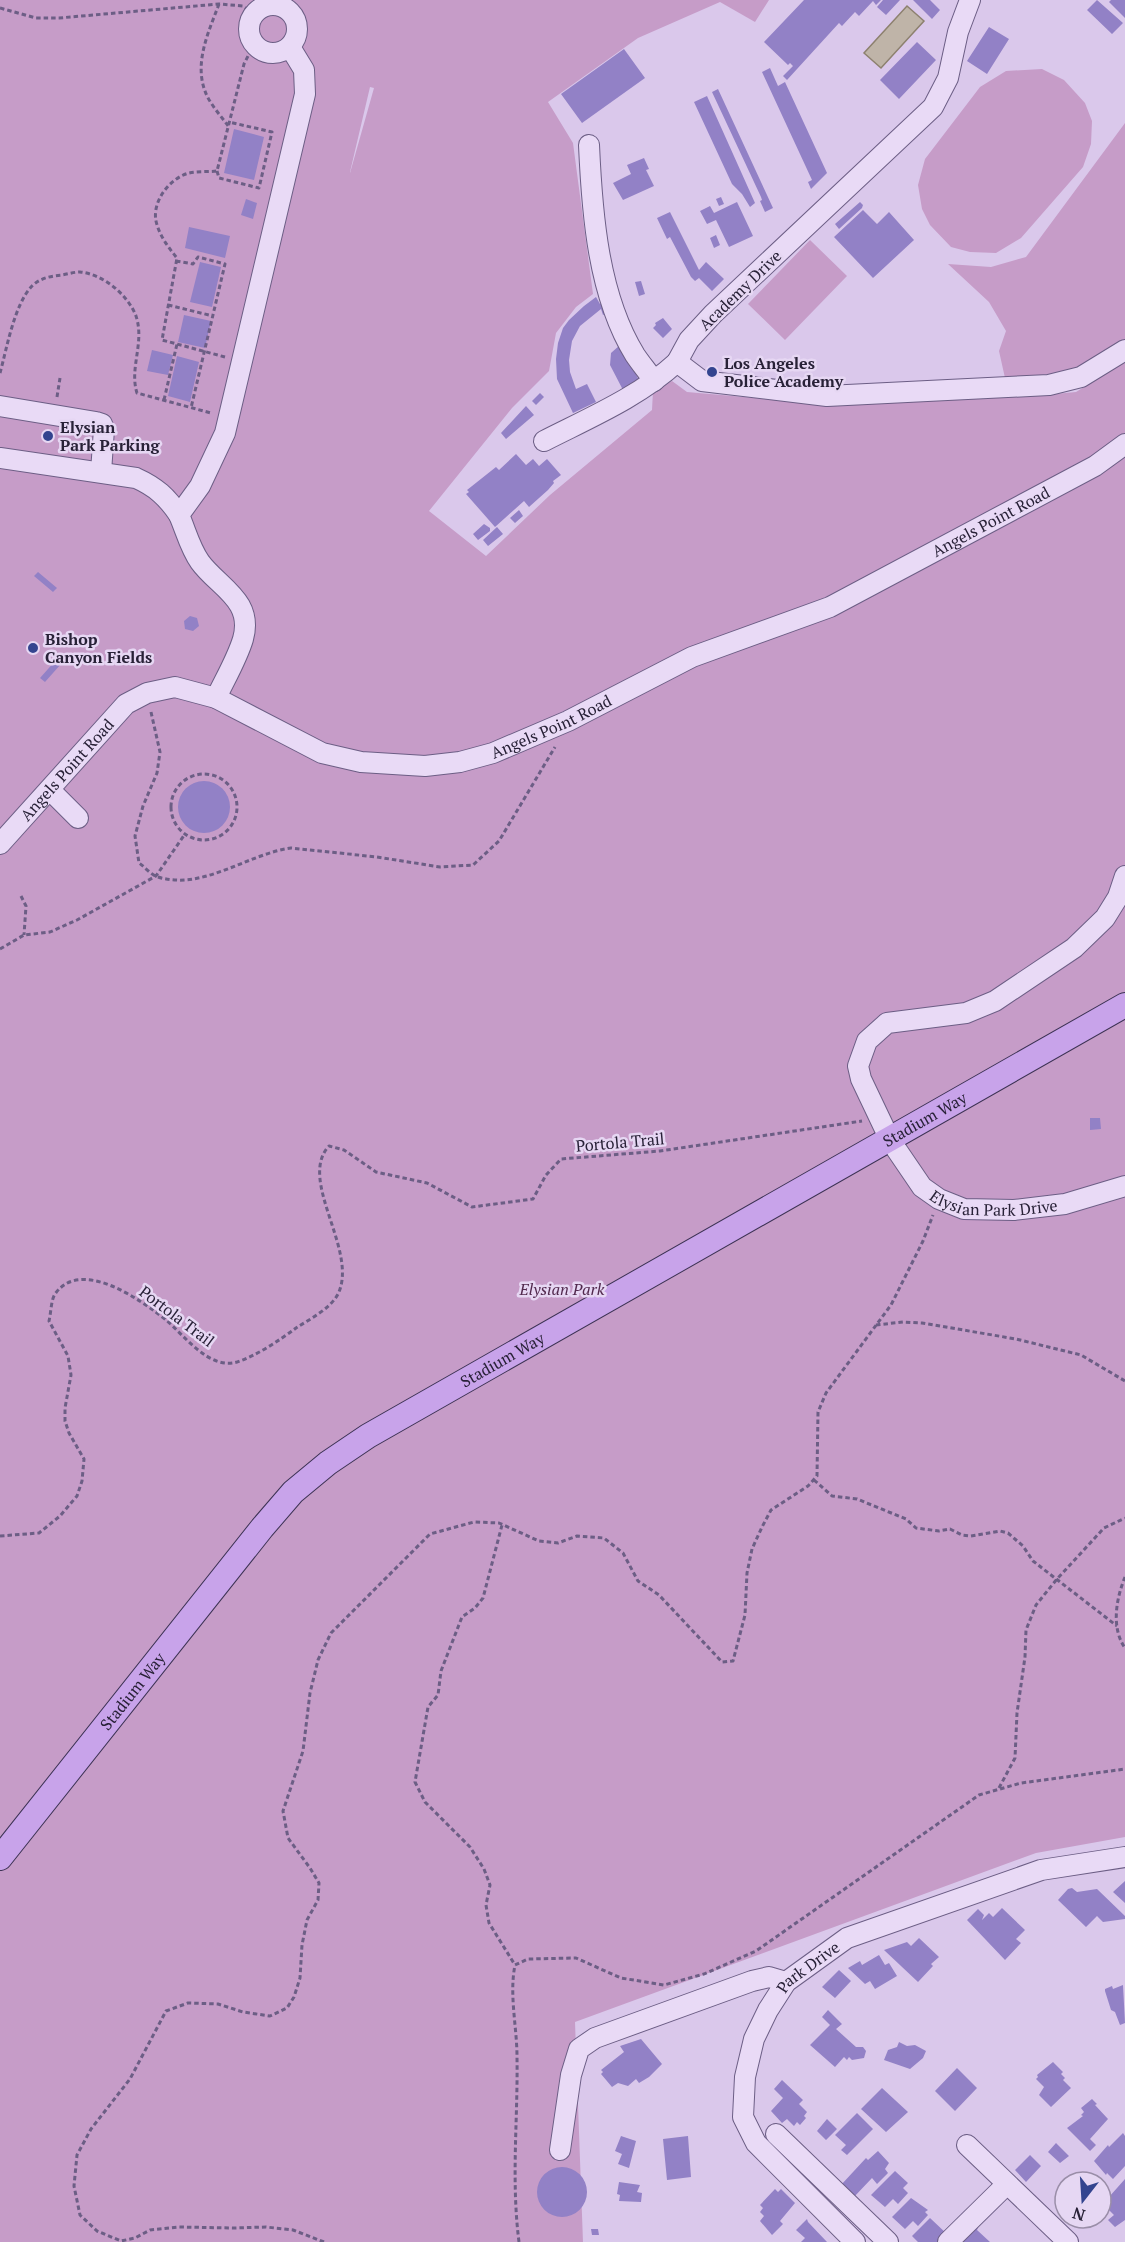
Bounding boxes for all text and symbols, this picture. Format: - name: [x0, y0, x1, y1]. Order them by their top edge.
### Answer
- street label: Academy Drive: [694, 245, 786, 335]
- place label: Los Angeles Police Academy: [724, 352, 844, 392]
- marker: Los Angeles Police Academy: [705, 365, 719, 379]
- place label: Elysian Park Parking: [60, 416, 160, 456]
- marker: Elysian Park Parking: [41, 429, 55, 443]
- street label: Angels Point Road: [928, 481, 1053, 562]
- place label: Bishop Canyon Fields: [45, 628, 152, 668]
- marker: Bishop Canyon Fields: [26, 641, 40, 655]
- street label: Angels Point Road: [487, 689, 615, 764]
- street label: Angels Point Road: [15, 714, 119, 826]
- street label: Stadium Way: [879, 1086, 971, 1152]
- street label: Portola Trail: [575, 1127, 665, 1157]
- street label: Elysian Park Drive: [925, 1185, 1059, 1221]
- park label: Elysian Park: [519, 1278, 605, 1300]
- street label: Portola Trail: [135, 1280, 219, 1352]
- street label: Stadium Way: [456, 1327, 549, 1392]
- street label: Stadium Way: [95, 1647, 171, 1735]
- street label: Park Drive: [771, 1936, 844, 1997]
- north arrow: [1053, 2170, 1113, 2230]
- text: N: [1070, 2202, 1088, 2227]

